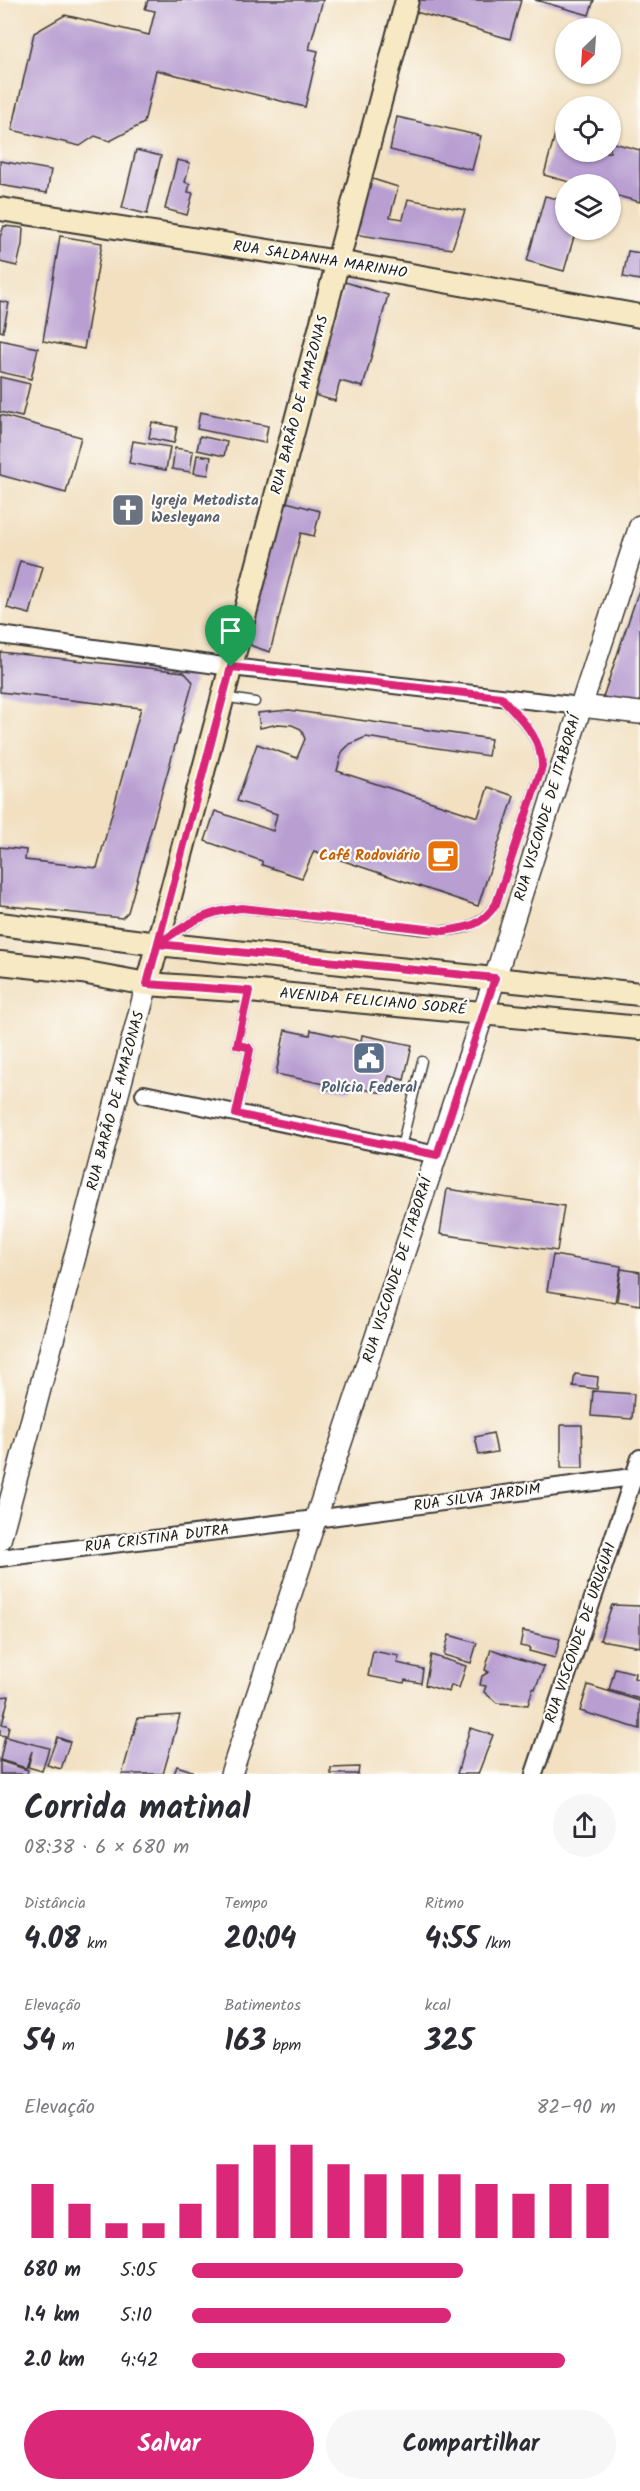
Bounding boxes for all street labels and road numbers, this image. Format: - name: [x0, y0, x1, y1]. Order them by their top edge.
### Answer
- street label: RUA SALDANHA MARINHO: [231, 234, 409, 286]
- street label: RUA BARÃO DE AMAZONAS: [264, 313, 336, 497]
- street label: RUA VISCONDE DE ITABORAÍ: [508, 710, 588, 904]
- street label: AVENIDA FELICIANO SODRÉ: [279, 982, 469, 1022]
- street label: RUA BARÃO DE AMAZONAS: [80, 1009, 152, 1193]
- street label: RUA VISCONDE DE ITABORAÍ: [357, 1172, 440, 1366]
- street label: RUA SILVA JARDIM: [412, 1477, 542, 1519]
- street label: RUA CRISTINA DUTRA: [83, 1518, 231, 1560]
- street label: RUA VISCONDE DE URUGUAI: [539, 1539, 623, 1726]

